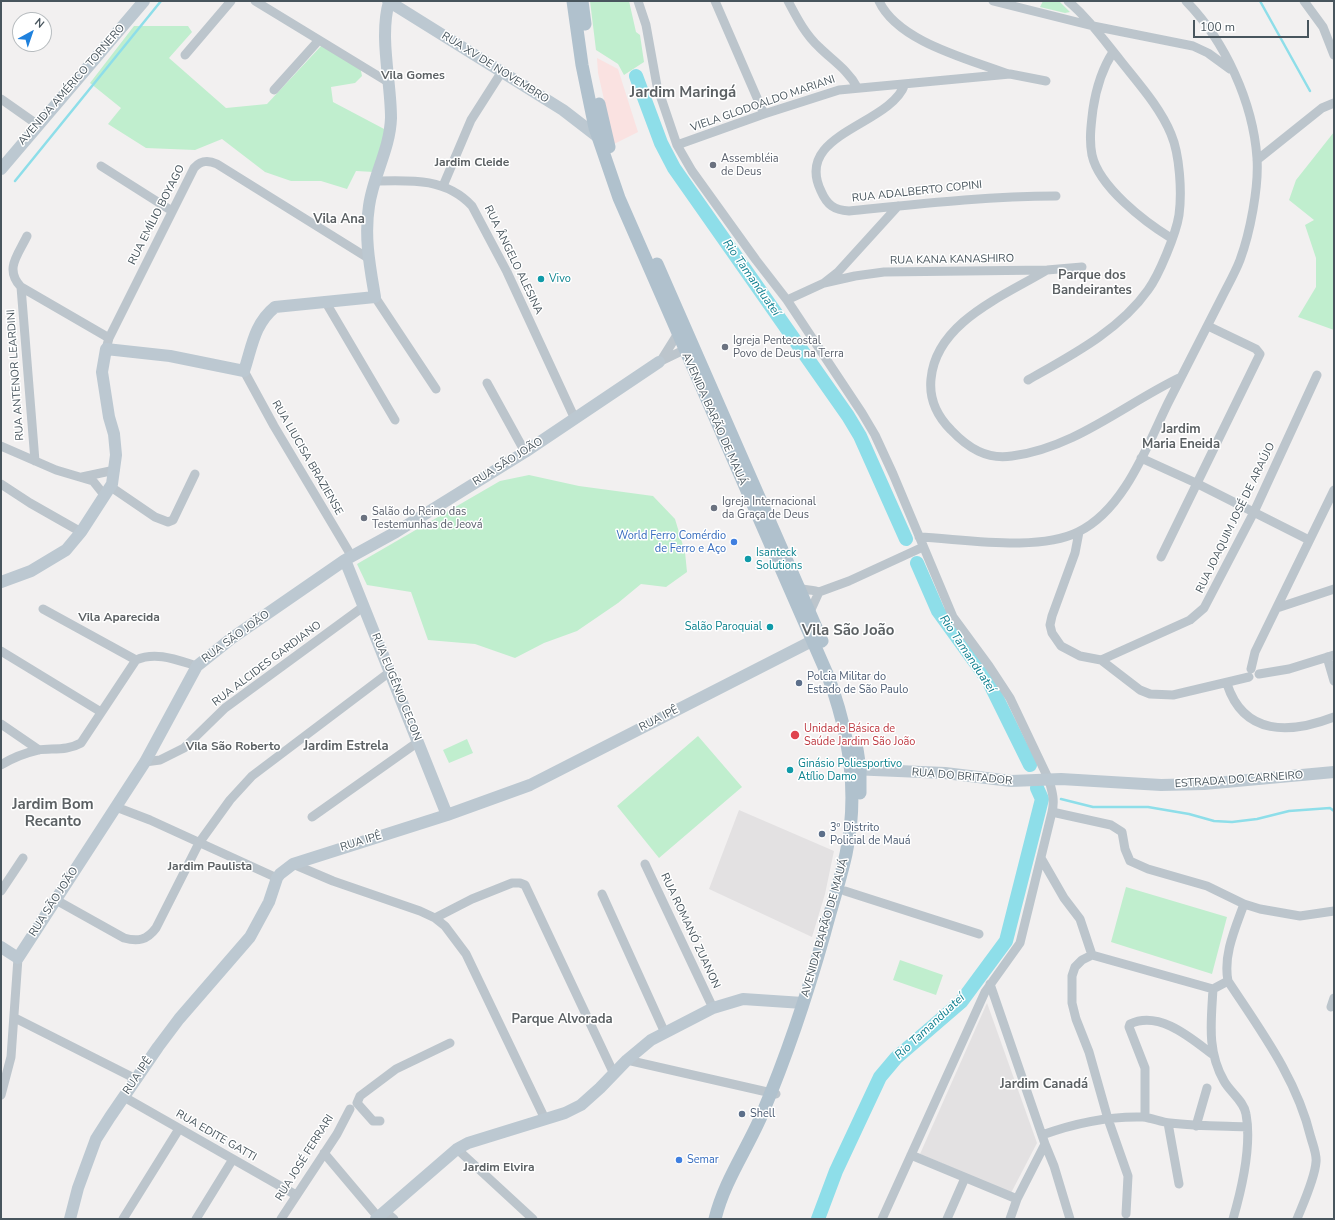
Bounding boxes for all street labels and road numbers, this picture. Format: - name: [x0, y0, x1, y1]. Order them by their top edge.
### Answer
- street label: AVENIDA AMÉRICO TORNERO: [16, 22, 128, 148]
- street label: RUA XV DE NOVEMBRO: [439, 30, 551, 106]
- street label: VIELA GLODOALDO MARIANI: [689, 73, 837, 135]
- street label: RUA EMÍLIO BOYAGO: [126, 163, 188, 267]
- street label: RUA ADALBERTO COPINI: [851, 179, 983, 205]
- street label: RUA ÂNGELO ALESINA: [481, 203, 545, 317]
- street label: RUA KANA KANASHIRO: [890, 252, 1014, 268]
- street label: RUA ANTENOR LEARDINI: [5, 309, 27, 441]
- street label: AVENIDA BARÃO DE MAUÁ: [679, 351, 749, 487]
- street label: RUA LIUCISA BRAZIENSE: [269, 398, 345, 518]
- street label: RUA SÃO JOÃO: [470, 435, 546, 489]
- street label: RUA JOAQUIM JOSÉ DE ARAÚJO: [1194, 441, 1278, 595]
- street label: RUA SÃO JOÃO: [200, 608, 272, 666]
- street label: RUA ALCIDES GARDIANO: [210, 619, 324, 709]
- street label: RUA EUGÊNIO CECON: [368, 631, 424, 743]
- street label: RUA IPÊ: [637, 704, 681, 734]
- street label: RUA DO BRITADOR: [911, 766, 1013, 788]
- street label: ESTRADA DO CARNEIRO: [1174, 769, 1304, 791]
- street label: RUA IPÊ: [339, 829, 383, 855]
- street label: AVENIDA BARÃO DE MAUÁ: [799, 857, 851, 999]
- street label: RUA SÃO JOÃO: [27, 865, 81, 939]
- street label: RUA ROMANÓ ZUANON: [657, 871, 723, 991]
- street label: RUA IPÊ: [121, 1055, 155, 1097]
- street label: RUA EDITE GATTI: [173, 1108, 259, 1164]
- street label: RUA JOSÉ FERRARI: [273, 1112, 337, 1204]

